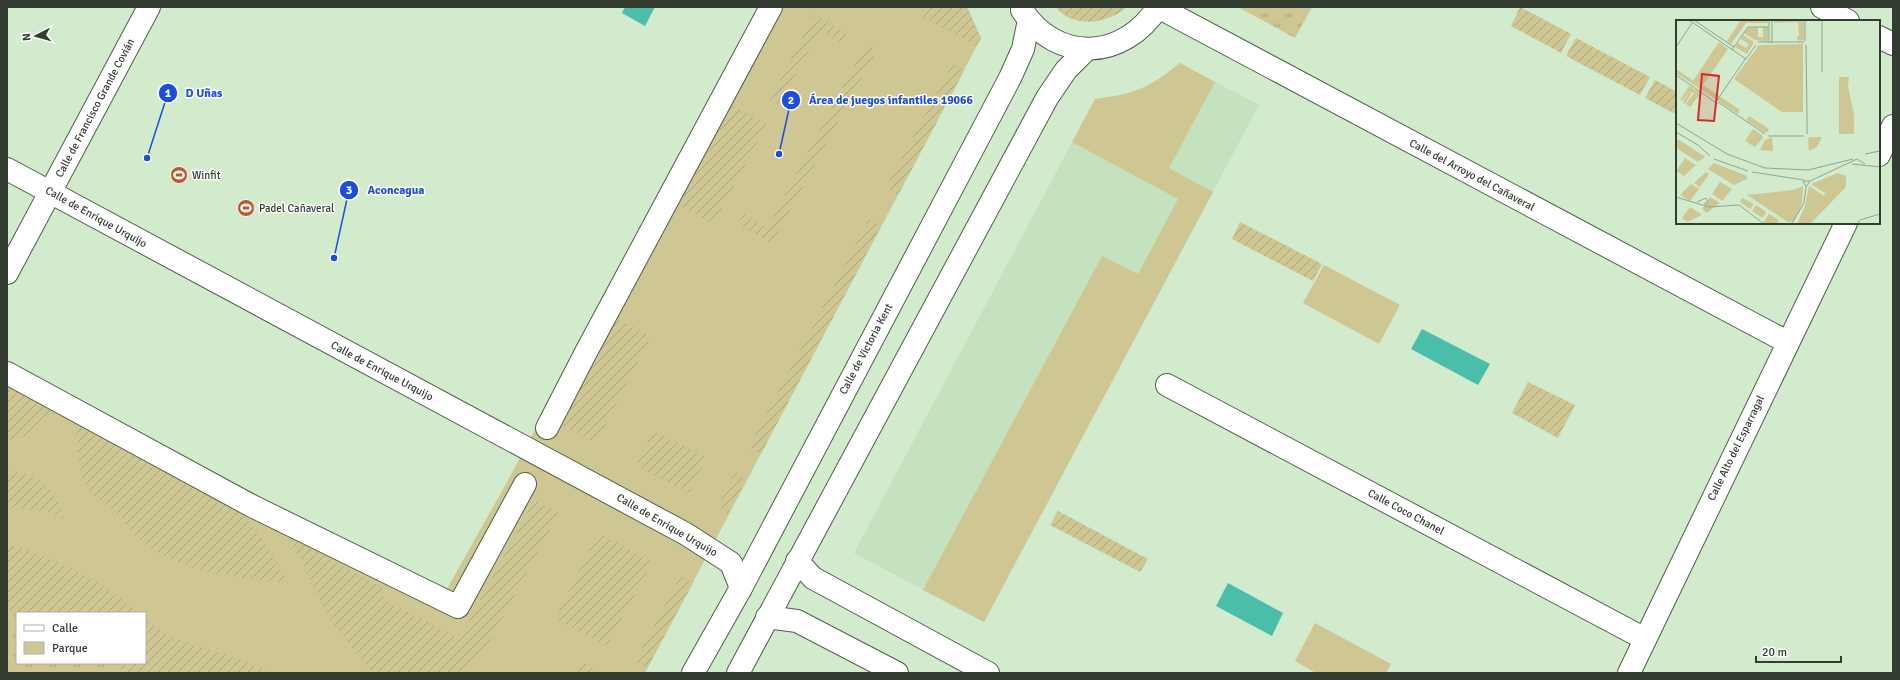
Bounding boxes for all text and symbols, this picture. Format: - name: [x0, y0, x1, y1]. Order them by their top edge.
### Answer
- north arrow: [16, 16, 56, 56]
- inset map: [1676, 20, 1880, 224]
- text: N: [20, 33, 33, 41]
- street label: Calle de Francisco Grande Covián: [53, 36, 137, 180]
- callout: D Uñas: [158, 81, 231, 105]
- text: 1: [165, 86, 172, 101]
- text: D Uñas: [186, 86, 223, 101]
- callout: Área de juegos infantiles 19066: [781, 88, 981, 112]
- text: 2: [788, 93, 794, 108]
- text: Área de juegos infantiles 19066: [809, 93, 974, 108]
- street label: Calle del Arroyo del Cañaveral: [1407, 136, 1537, 214]
- sports icon: Winfit: [169, 165, 189, 185]
- place label: Winfit: [192, 169, 221, 182]
- callout: Aconcagua: [339, 178, 432, 202]
- text: 3: [346, 183, 352, 198]
- text: Aconcagua: [368, 183, 424, 198]
- street label: Calle de Enrique Urquijo: [43, 184, 149, 250]
- sports icon: Padel Cañaveral: [236, 198, 256, 218]
- place label: Padel Cañaveral: [259, 202, 334, 215]
- street label: Calle de Victoria Kent: [837, 301, 896, 397]
- street label: Calle de Enrique Urquijo: [329, 338, 436, 404]
- street label: Calle Alto del Esparragal: [1705, 393, 1767, 503]
- street label: Calle Coco Chanel: [1366, 486, 1446, 538]
- street label: Calle de Enrique Urquijo: [614, 491, 720, 559]
- legend: [16, 612, 146, 664]
- text: Calle: [52, 621, 78, 636]
- scale bar: [1756, 638, 1841, 664]
- text: Parque: [52, 641, 88, 656]
- text: 20 m: [1762, 645, 1787, 660]

